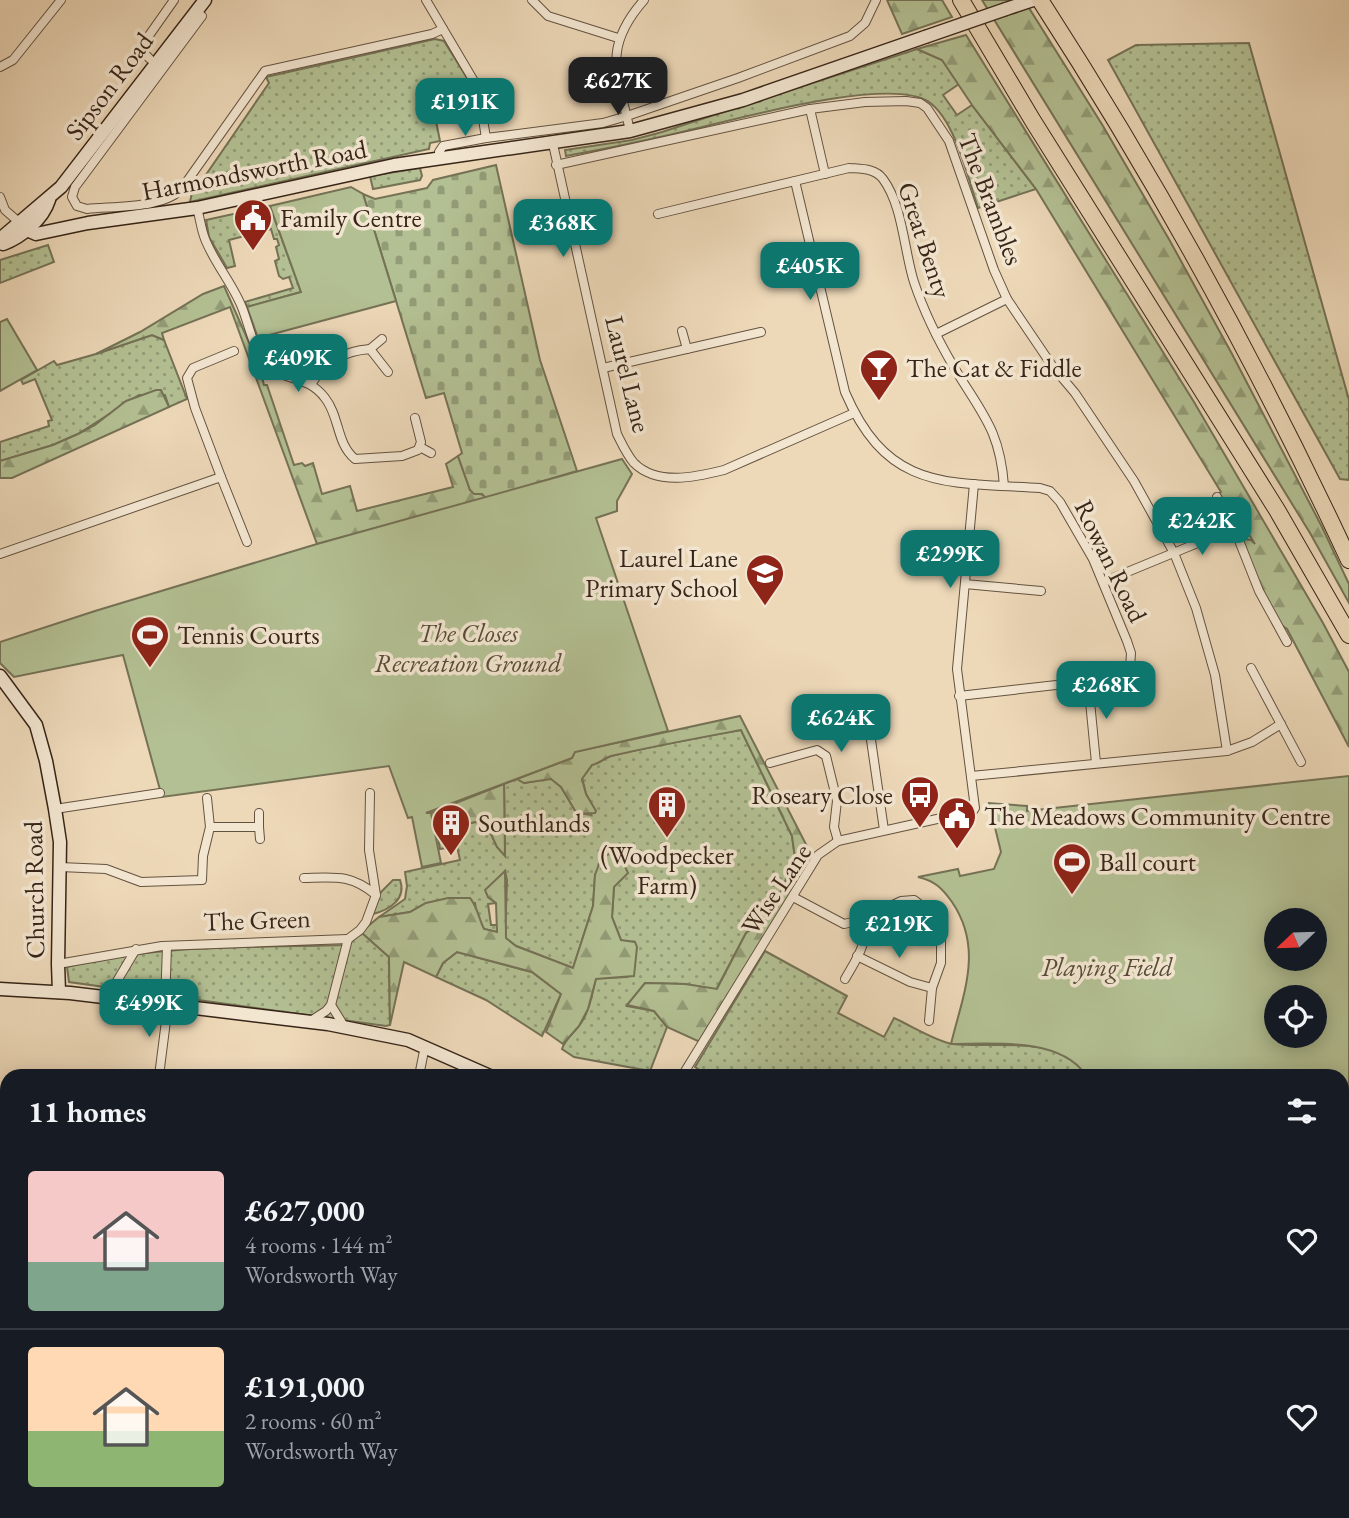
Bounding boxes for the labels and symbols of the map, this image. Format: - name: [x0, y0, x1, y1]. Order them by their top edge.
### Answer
- street label: Sipson Road: [57, 25, 161, 147]
- pin: £627K: [569, 58, 667, 117]
- pin: £191K: [416, 78, 514, 138]
- street label: The Brambles: [950, 128, 1032, 270]
- street label: Harmondsworth Road: [139, 131, 370, 208]
- street label: Great Benty: [890, 178, 960, 303]
- public building icon: Family Centre: [232, 197, 274, 252]
- pin: £368K: [514, 200, 612, 259]
- place label: Family Centre: [280, 201, 422, 235]
- pin: £405K: [761, 243, 859, 302]
- street label: Laurel Lane: [597, 312, 659, 436]
- pin: £409K: [249, 334, 347, 394]
- bar icon: The Cat & Fiddle: [858, 347, 900, 402]
- place label: The Cat & Fiddle: [906, 351, 1082, 385]
- street label: Rowan Road: [1067, 494, 1156, 629]
- pin: £242K: [1153, 498, 1251, 557]
- pin: £299K: [901, 530, 999, 590]
- place label: Laurel Lane Primary School: [585, 541, 738, 605]
- school or university icon: Laurel Lane Primary School: [744, 552, 786, 607]
- sports icon: Tennis Courts: [129, 614, 171, 669]
- park label: The Closes Recreation Ground: [374, 616, 562, 680]
- place label: Tennis Courts: [177, 618, 320, 652]
- pin: £268K: [1057, 662, 1155, 721]
- pin: £624K: [792, 694, 890, 754]
- bus stop icon: Roseary Close: [899, 774, 941, 829]
- place label: Roseary Close: [751, 778, 893, 812]
- building icon: (Woodpecker Farm): [646, 784, 688, 839]
- public building icon: The Meadows Community Centre: [936, 795, 978, 850]
- place label: The Meadows Community Centre: [984, 799, 1330, 833]
- building icon: Southlands: [430, 802, 472, 857]
- place label: Southlands: [478, 806, 590, 840]
- street label: Church Road: [16, 820, 52, 959]
- street label: Wise Lane: [733, 837, 819, 941]
- place label: (Woodpecker Farm): [600, 838, 734, 902]
- sports icon: Ball court: [1051, 841, 1093, 896]
- place label: Ball court: [1099, 845, 1196, 879]
- pin: £219K: [850, 900, 948, 960]
- street label: The Green: [203, 901, 312, 939]
- north arrow: [1264, 908, 1326, 971]
- park label: Playing Field: [1041, 950, 1173, 984]
- pin: £499K: [100, 979, 198, 1039]

